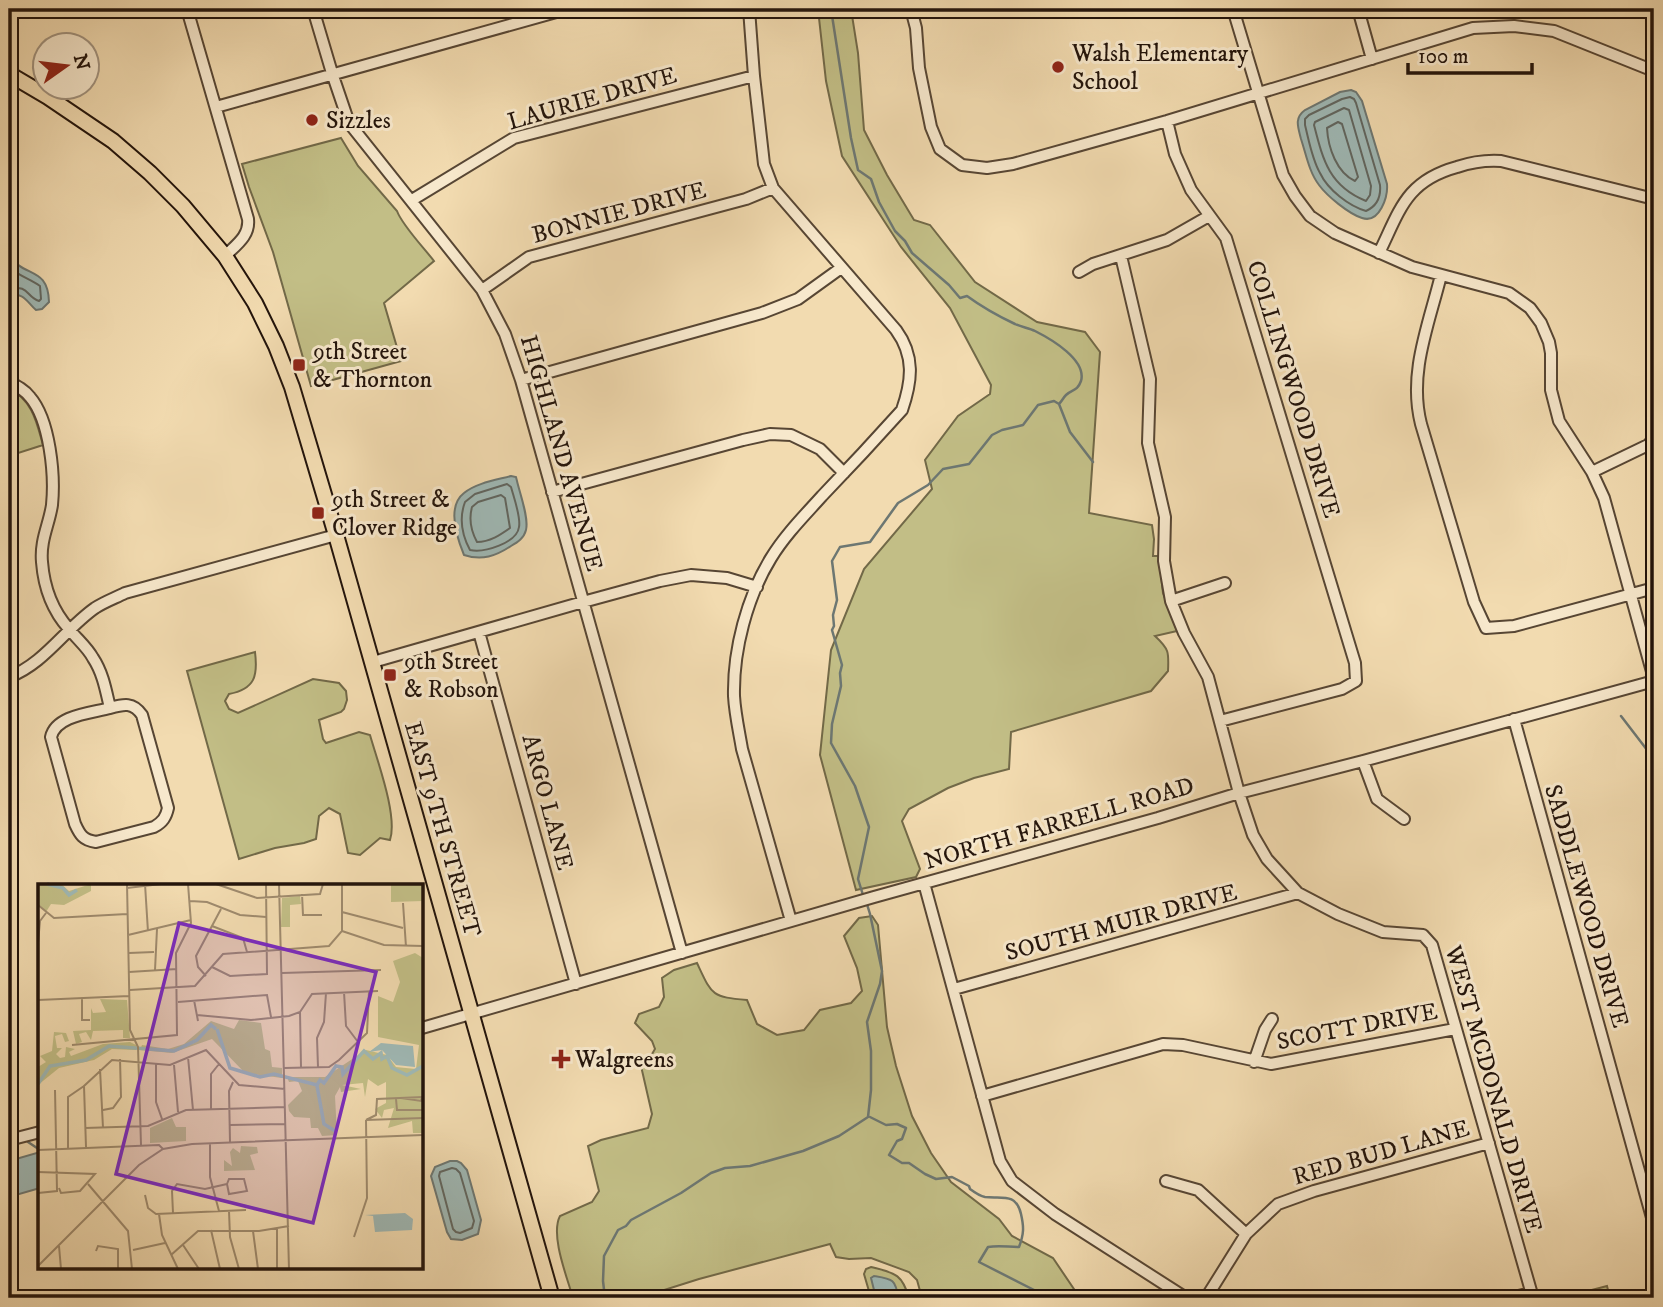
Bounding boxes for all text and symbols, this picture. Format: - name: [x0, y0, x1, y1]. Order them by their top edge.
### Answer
- north arrow: [32, 32, 102, 102]
- scale bar: [1408, 32, 1532, 76]
- place label: Walsh Elementary School: [1071, 39, 1249, 97]
- text: 100 m: [1418, 44, 1469, 70]
- text: N: [68, 52, 94, 73]
- marker: Walsh Elementary School: [1050, 59, 1066, 75]
- street label: LAURIE DRIVE: [504, 60, 680, 137]
- place label: Sizzles: [326, 106, 391, 136]
- marker: Sizzles: [304, 112, 320, 128]
- street label: BONNIE DRIVE: [529, 175, 710, 251]
- street label: COLLINGWOOD DRIVE: [1240, 257, 1346, 522]
- street label: HIGHLAND AVENUE: [513, 332, 609, 575]
- place label: 9th Street & Thornton: [312, 337, 433, 395]
- marker: 9th Street & Thornton: [291, 357, 307, 373]
- place label: 9th Street & Clover Ridge: [331, 485, 457, 543]
- marker: 9th Street & Clover Ridge: [310, 505, 326, 521]
- place label: 9th Street & Robson: [403, 647, 499, 705]
- marker: 9th Street & Robson: [382, 667, 398, 683]
- street label: EAST 9TH STREET: [397, 718, 487, 940]
- street label: ARGO LANE: [514, 731, 580, 874]
- street label: NORTH FARRELL ROAD: [921, 771, 1198, 877]
- street label: SADDLEWOOD DRIVE: [1537, 781, 1635, 1031]
- street label: SOUTH MUIR DRIVE: [1002, 878, 1240, 968]
- inset map: [38, 884, 424, 1268]
- street label: WEST MCDONALD DRIVE: [1437, 941, 1548, 1236]
- street label: SCOTT DRIVE: [1274, 997, 1440, 1057]
- place label: Walgreens: [574, 1045, 674, 1075]
- marker: Walgreens: [553, 1051, 569, 1067]
- street label: RED BUD LANE: [1290, 1113, 1473, 1192]

